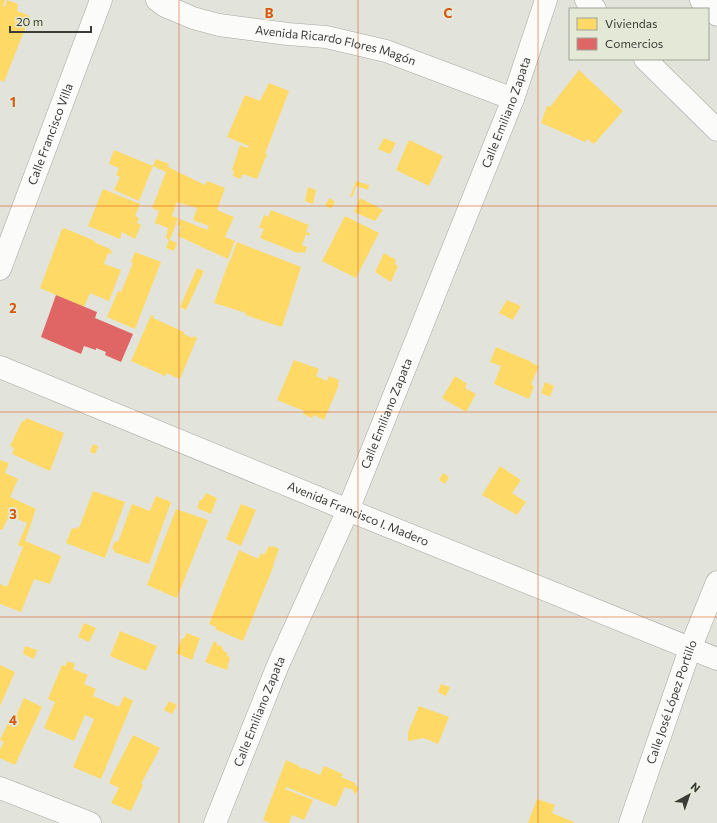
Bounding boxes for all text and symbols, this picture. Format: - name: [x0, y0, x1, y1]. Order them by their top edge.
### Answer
- text: B: [265, 5, 274, 21]
- text: C: [444, 5, 453, 21]
- scale bar: [10, 8, 91, 34]
- legend: [569, 8, 709, 60]
- text: 20 m: [16, 14, 43, 28]
- text: Viviendas: [605, 16, 657, 30]
- street label: Avenida Ricardo Flores Magón: [255, 22, 418, 68]
- text: Comercios: [605, 36, 663, 50]
- street label: Calle Emiliano Zapata: [478, 55, 533, 170]
- street label: Calle Francisco Villa: [24, 81, 75, 187]
- text: 1: [10, 94, 16, 110]
- text: 2: [9, 300, 17, 316]
- street label: Calle Emiliano Zapata: [357, 356, 414, 471]
- street label: Avenida Francisco I. Madero: [286, 478, 431, 548]
- text: 3: [9, 506, 17, 522]
- street label: Calle José López Portillo: [643, 638, 699, 766]
- street label: Calle Emiliano Zapata: [230, 654, 287, 768]
- text: 4: [9, 712, 17, 728]
- north arrow: [669, 775, 709, 815]
- text: N: [688, 779, 703, 795]

